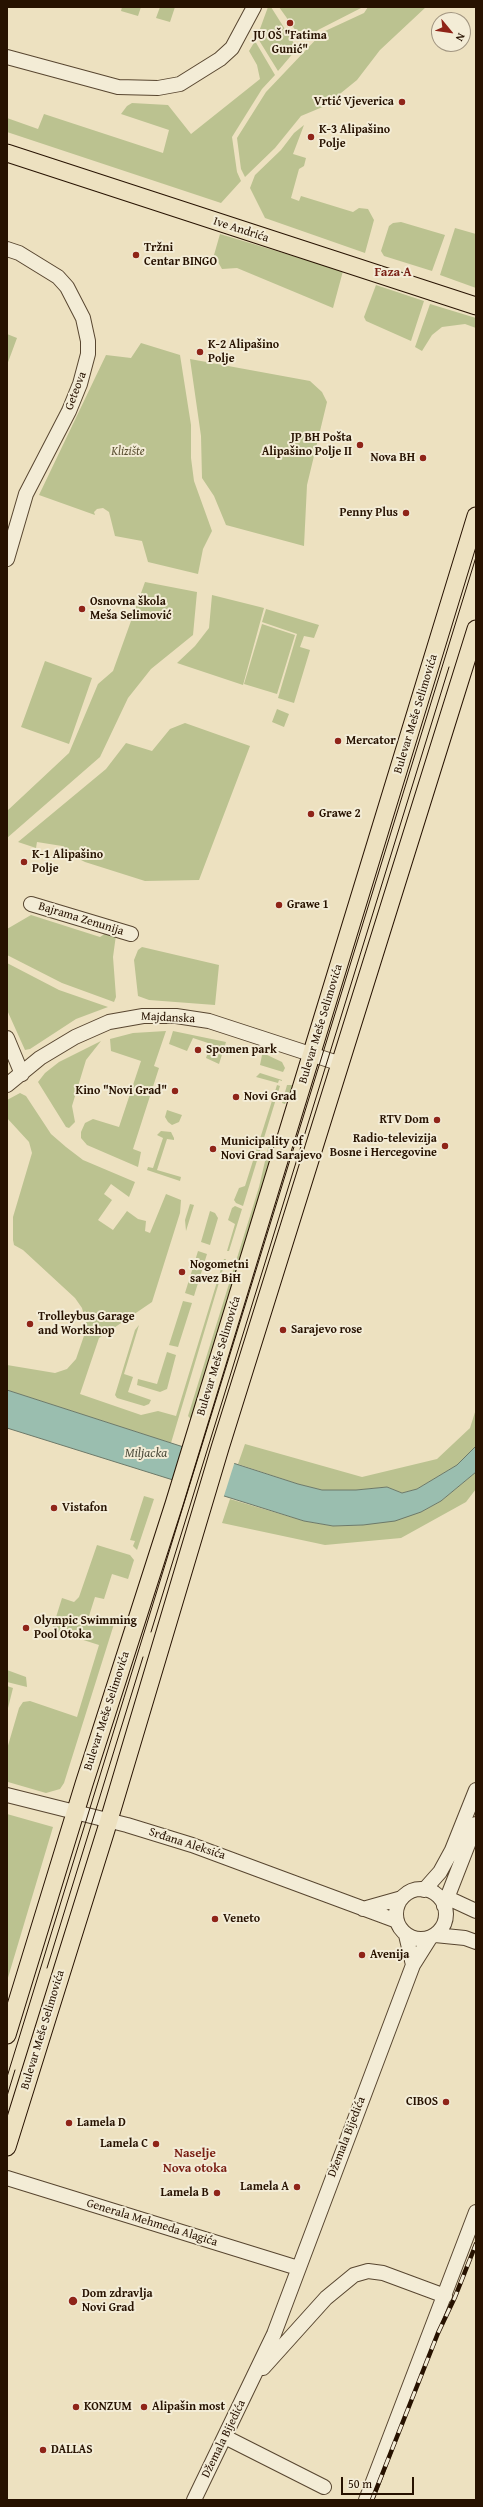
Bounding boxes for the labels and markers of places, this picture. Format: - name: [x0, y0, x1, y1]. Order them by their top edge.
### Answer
- marker: JU OŠ "Fatima Gunić": [285, 18, 295, 28]
- place label: JU OŠ "Fatima Gunić": [253, 29, 327, 57]
- place label: Vrtić Vjeverica: [314, 95, 394, 109]
- marker: Vrtić Vjeverica: [397, 97, 407, 107]
- place label: K-3 Alipašino Polje: [319, 123, 390, 151]
- marker: K-3 Alipašino Polje: [306, 132, 316, 142]
- place label: Tržni Centar BINGO: [144, 241, 217, 269]
- marker: Tržni Centar BINGO: [131, 250, 141, 260]
- place label: K-2 Alipašino Polje: [208, 338, 279, 366]
- marker: K-2 Alipašino Polje: [195, 347, 205, 357]
- place label: JP BH Pošta Alipašino Polje II: [262, 431, 352, 459]
- marker: JP BH Pošta Alipašino Polje II: [355, 440, 365, 450]
- place label: Nova BH: [370, 451, 415, 465]
- marker: Nova BH: [418, 453, 428, 463]
- place label: Penny Plus: [339, 506, 398, 520]
- marker: Penny Plus: [401, 508, 411, 518]
- place label: Osnovna škola Meša Selimović: [90, 595, 172, 623]
- marker: Osnovna škola Meša Selimović: [77, 604, 87, 614]
- place label: Mercator: [346, 734, 396, 748]
- marker: Mercator: [333, 736, 343, 746]
- place label: Grawe 2: [319, 807, 361, 821]
- marker: Grawe 2: [306, 809, 316, 819]
- place label: K-1 Alipašino Polje: [32, 848, 103, 876]
- marker: K-1 Alipašino Polje: [19, 857, 29, 867]
- place label: Grawe 1: [287, 898, 329, 912]
- marker: Grawe 1: [274, 900, 284, 910]
- place label: Spomen park: [206, 1043, 277, 1057]
- marker: Spomen park: [193, 1045, 203, 1055]
- place label: Kino "Novi Grad": [76, 1084, 167, 1098]
- marker: Kino "Novi Grad": [170, 1086, 180, 1096]
- place label: Novi Grad: [244, 1090, 296, 1104]
- marker: Novi Grad: [231, 1092, 241, 1102]
- place label: RTV Dom: [380, 1113, 429, 1127]
- marker: RTV Dom: [432, 1115, 442, 1125]
- place label: Radio-televizija Bosne i Hercegovine: [330, 1132, 437, 1160]
- place label: Municipality of Novi Grad Sarajevo: [221, 1135, 322, 1163]
- marker: Radio-televizija Bosne i Hercegovine: [440, 1141, 450, 1151]
- marker: Municipality of Novi Grad Sarajevo: [208, 1144, 218, 1154]
- place label: Nogometni savez BiH: [190, 1258, 249, 1286]
- marker: Nogometni savez BiH: [177, 1267, 187, 1277]
- place label: Trolleybus Garage and Workshop: [38, 1310, 135, 1338]
- marker: Trolleybus Garage and Workshop: [25, 1319, 35, 1329]
- place label: Sarajevo rose: [291, 1323, 362, 1337]
- marker: Sarajevo rose: [278, 1325, 288, 1335]
- place label: Vistafon: [62, 1501, 107, 1515]
- marker: Vistafon: [49, 1503, 59, 1513]
- place label: Olympic Swimming Pool Otoka: [34, 1614, 137, 1642]
- marker: Olympic Swimming Pool Otoka: [21, 1623, 31, 1633]
- place label: Veneto: [223, 1912, 260, 1926]
- marker: Veneto: [210, 1914, 220, 1924]
- place label: Avenija: [370, 1948, 409, 1962]
- marker: Avenija: [357, 1950, 367, 1960]
- place label: CIBOS: [406, 2095, 438, 2109]
- marker: CIBOS: [441, 2097, 451, 2107]
- place label: Lamela D: [77, 2116, 126, 2130]
- marker: Lamela D: [64, 2118, 74, 2128]
- place label: Lamela C: [100, 2137, 148, 2151]
- marker: Lamela C: [151, 2139, 161, 2149]
- place label: Lamela A: [240, 2180, 289, 2194]
- marker: Lamela A: [292, 2182, 302, 2192]
- place label: Lamela B: [160, 2186, 209, 2200]
- marker: Lamela B: [212, 2188, 222, 2198]
- place label: Dom zdravlja Novi Grad: [82, 2287, 153, 2315]
- marker: Dom zdravlja Novi Grad: [67, 2295, 79, 2307]
- place label: KONZUM: [84, 2400, 132, 2414]
- place label: Alipašin most: [152, 2400, 225, 2414]
- marker: KONZUM: [71, 2402, 81, 2412]
- marker: Alipašin most: [139, 2402, 149, 2412]
- place label: DALLAS: [51, 2443, 93, 2457]
- marker: DALLAS: [38, 2445, 48, 2455]

